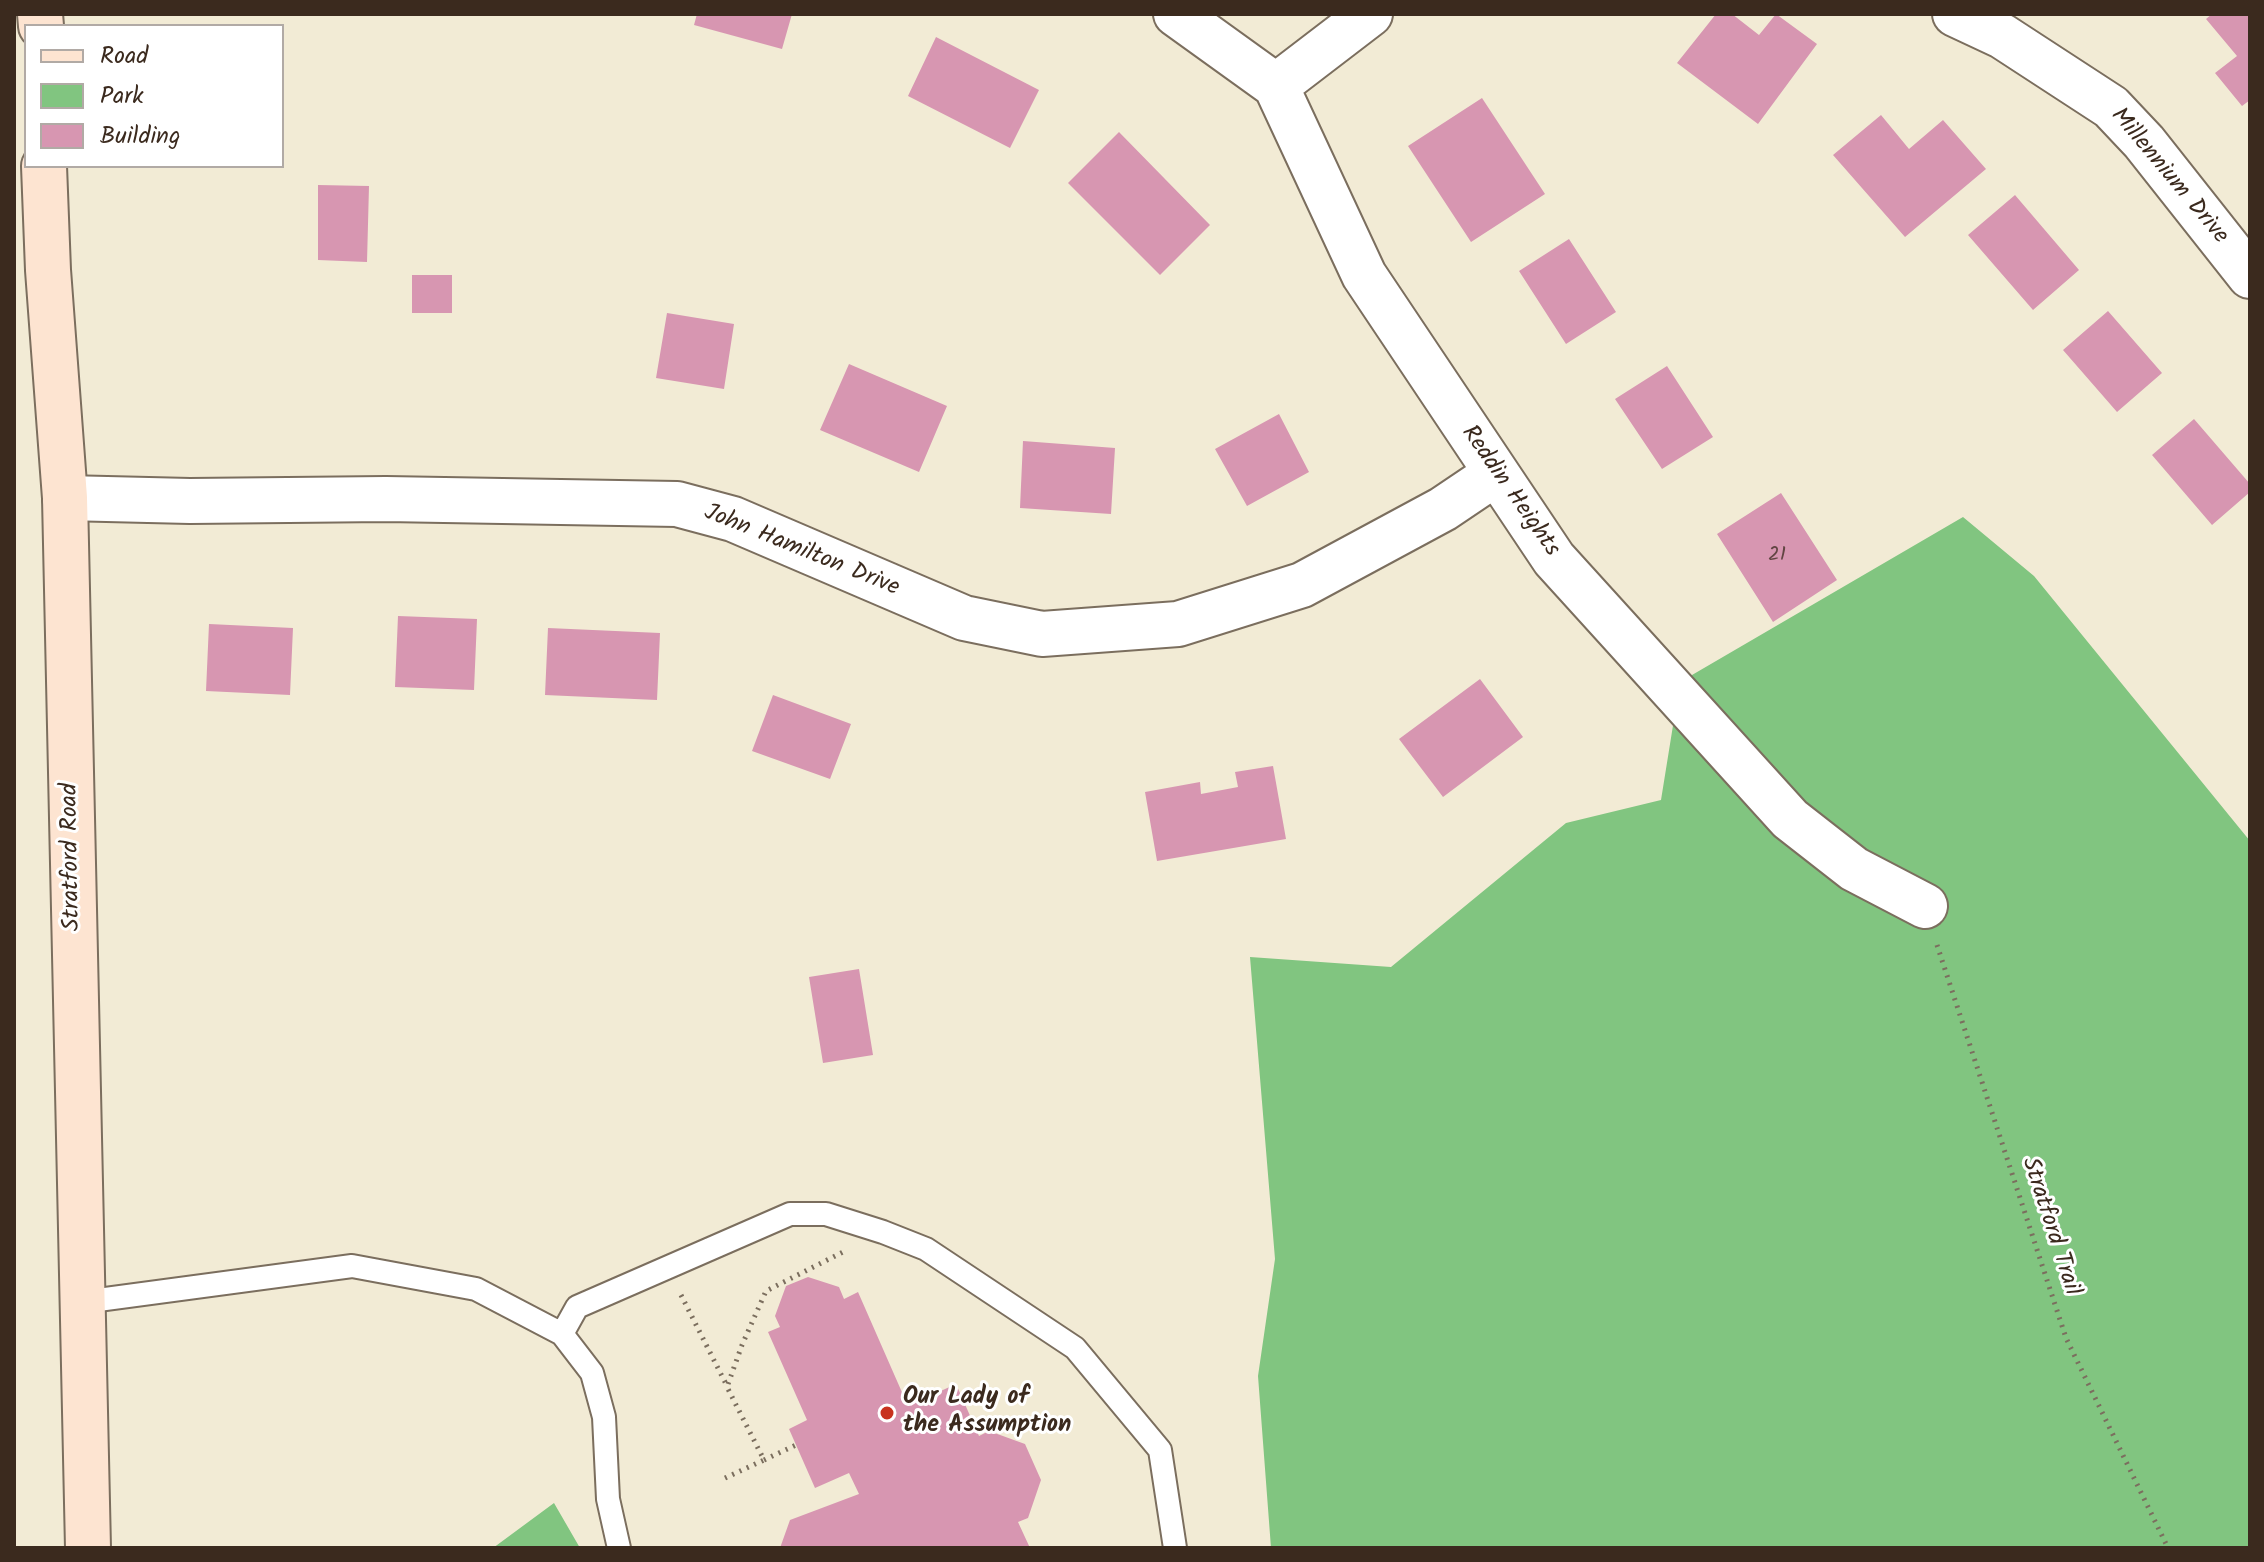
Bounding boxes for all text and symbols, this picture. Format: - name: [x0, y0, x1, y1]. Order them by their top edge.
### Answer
- legend: [24, 24, 284, 168]
- text: Road: [100, 37, 148, 76]
- text: Park: [100, 77, 144, 116]
- street label: Millennium Drive: [2103, 103, 2233, 251]
- text: Building: [100, 117, 180, 156]
- street label: Reddin Heights: [1453, 421, 1565, 563]
- street label: John Hamilton Drive: [699, 500, 903, 604]
- house number: 21: [1768, 545, 1786, 569]
- street label: Stratford Road: [57, 783, 89, 931]
- street label: Stratford Trail: [2013, 1154, 2085, 1300]
- place label: Our Lady of the Assumption: [903, 1385, 1071, 1441]
- marker: Our Lady of the Assumption: [878, 1404, 896, 1422]

